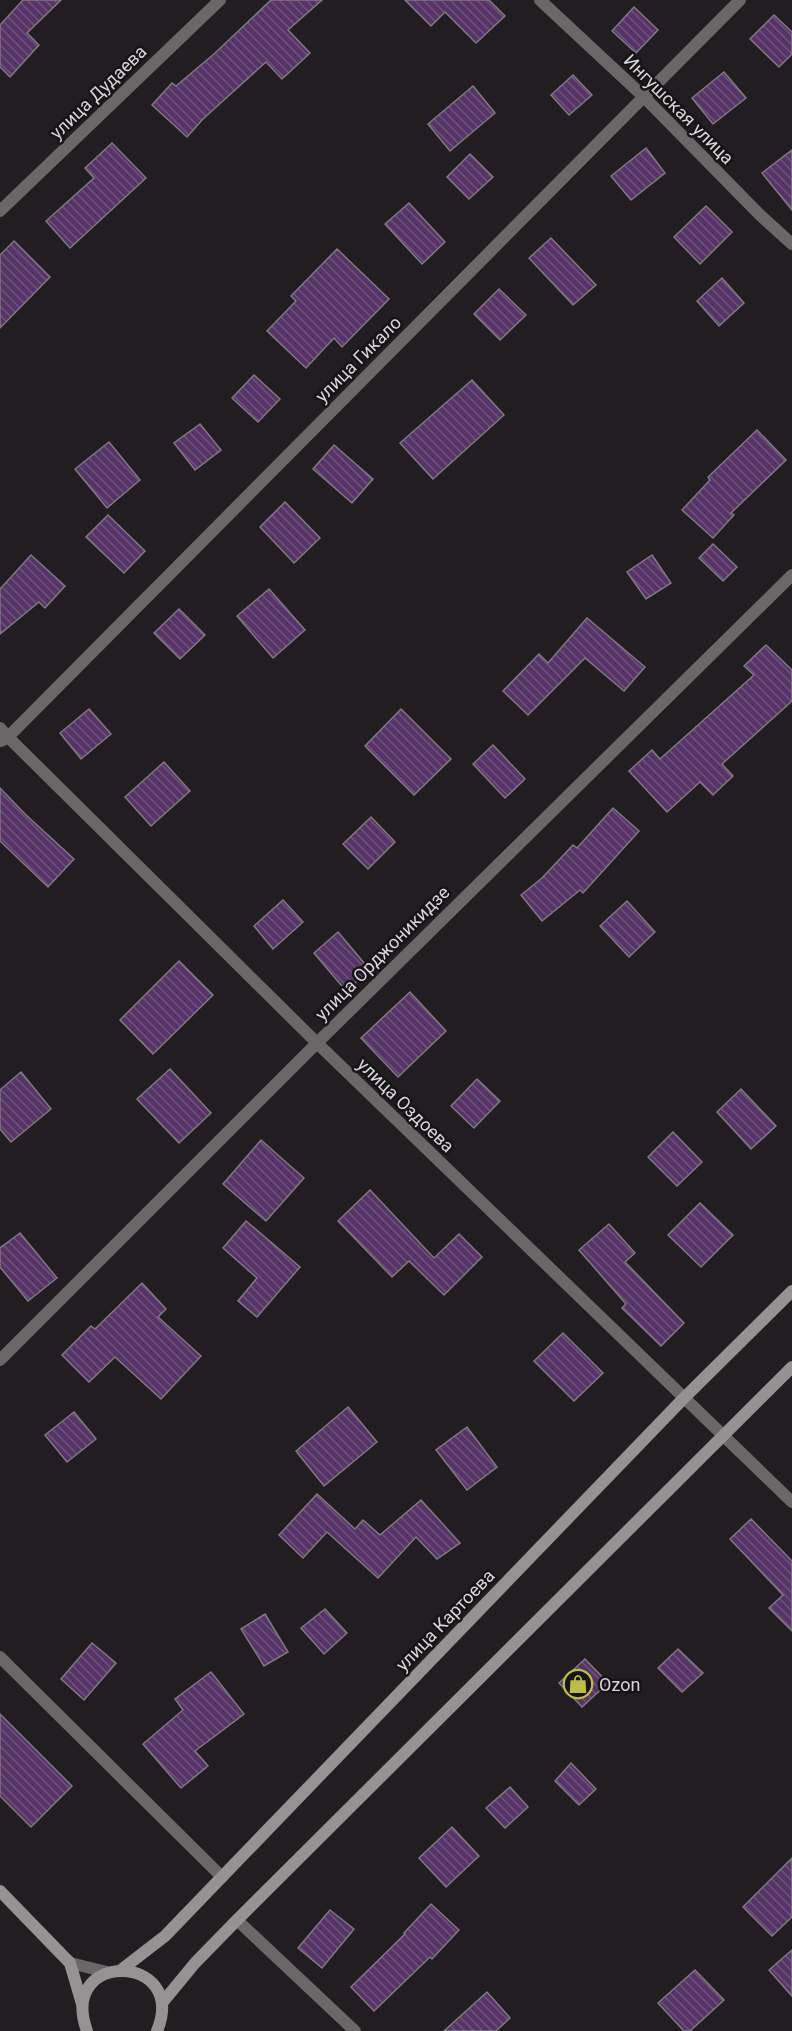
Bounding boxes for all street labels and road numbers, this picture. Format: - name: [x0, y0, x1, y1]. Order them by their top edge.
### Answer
- street label: улица Дудаева: [45, 41, 151, 143]
- street label: Ингушская улица: [620, 50, 738, 168]
- street label: улица Гикало: [311, 312, 405, 406]
- street label: улица Орджоникидзе: [310, 881, 454, 1025]
- street label: улица Оздоева: [353, 1054, 459, 1156]
- street label: улица Картоева: [391, 1565, 499, 1675]

